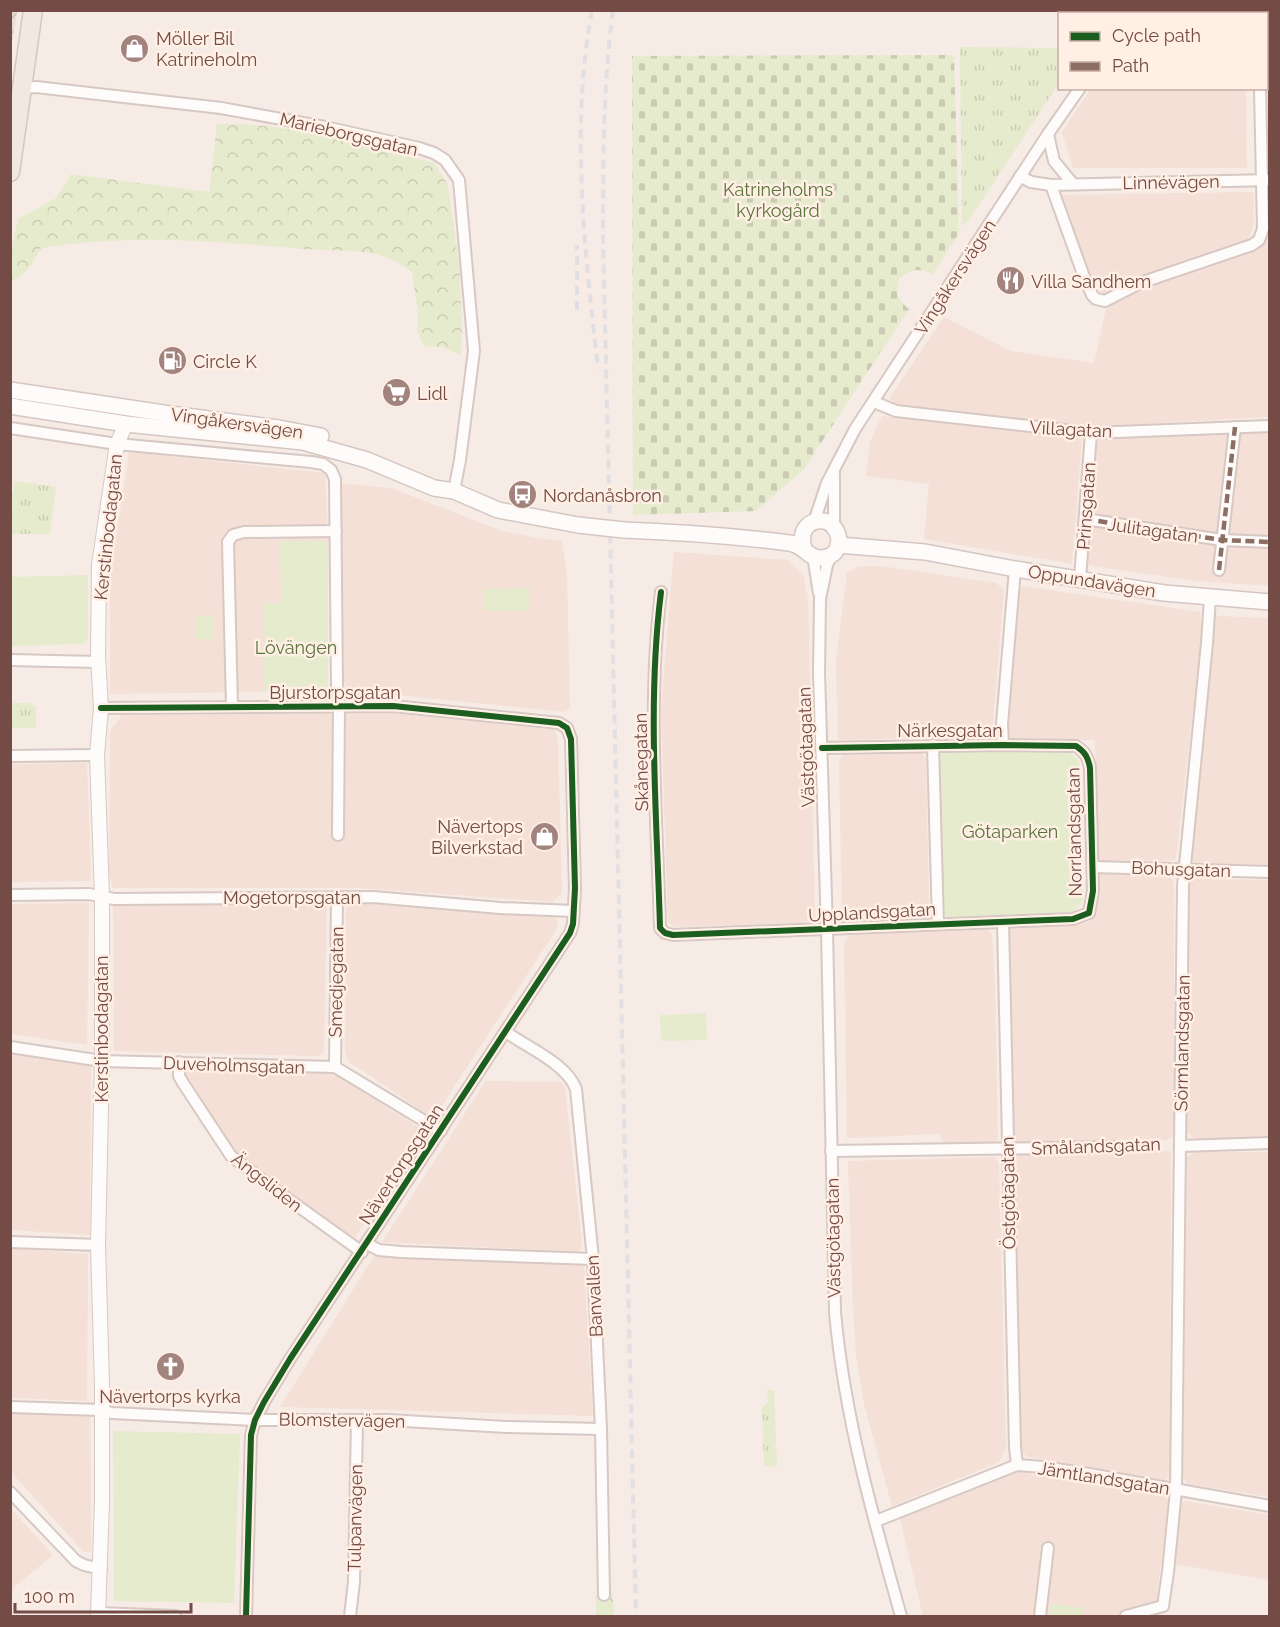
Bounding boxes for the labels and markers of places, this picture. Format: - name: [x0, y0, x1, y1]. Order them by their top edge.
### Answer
- place label: Möller Bil Katrineholm: [156, 28, 257, 70]
- shop icon: Möller Bil Katrineholm: [119, 32, 151, 64]
- restaurant icon: Villa Sandhem: [994, 265, 1026, 297]
- place label: Villa Sandhem: [1031, 271, 1151, 292]
- fuel station icon: Circle K: [156, 345, 188, 377]
- place label: Circle K: [193, 351, 257, 372]
- supermarket icon: Lidl: [380, 377, 412, 409]
- place label: Lidl: [417, 383, 448, 404]
- bus stop icon: Nordanåsbron: [506, 479, 538, 511]
- place label: Nordanåsbron: [543, 485, 662, 506]
- place label: Nävertops Bilverkstad: [431, 816, 523, 858]
- shop icon: Nävertops Bilverkstad: [528, 820, 560, 852]
- church icon: Nävertorps kyrka: [154, 1351, 186, 1383]
- place label: Nävertorps kyrka: [99, 1386, 241, 1407]

